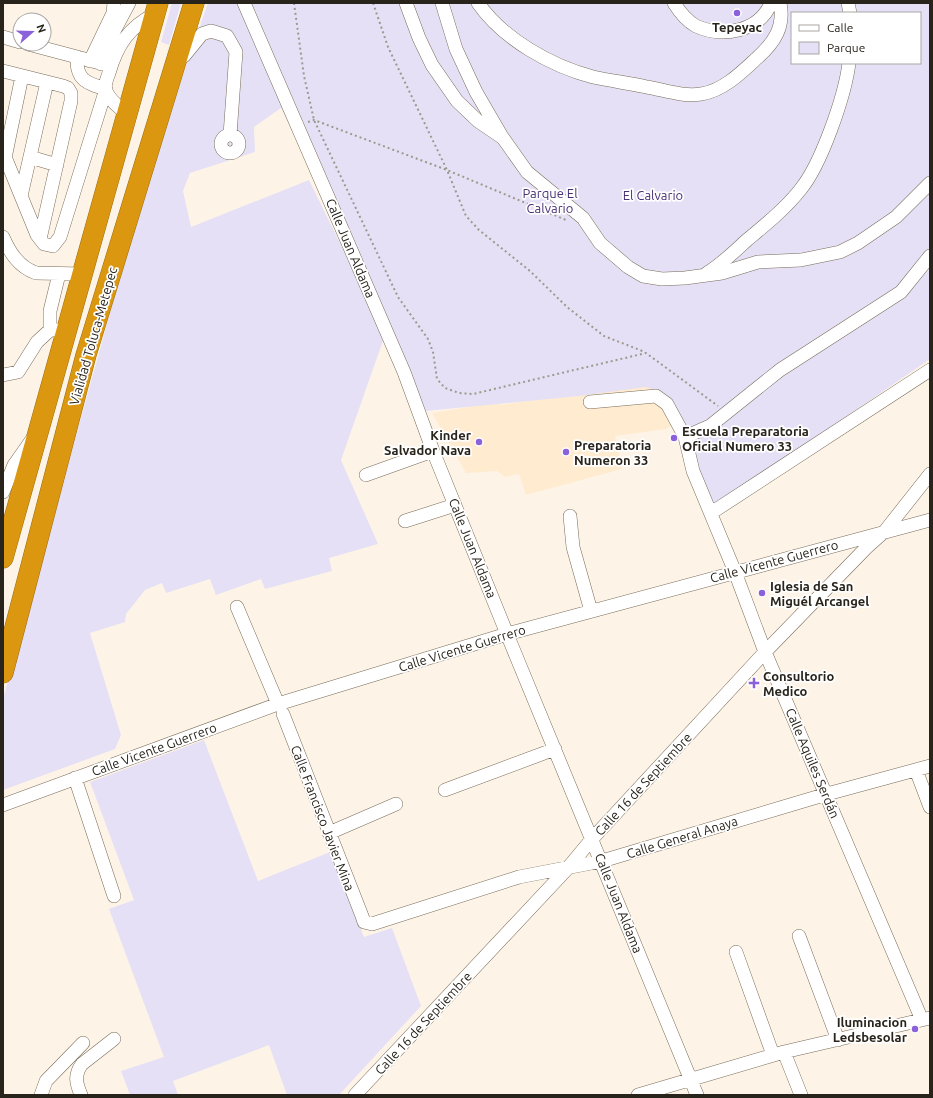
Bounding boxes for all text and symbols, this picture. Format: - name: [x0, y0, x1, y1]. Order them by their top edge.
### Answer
- marker: Tepeyac: [732, 8, 742, 18]
- north arrow: [12, 12, 52, 52]
- legend: [791, 12, 921, 64]
- place label: Tepeyac: [712, 20, 763, 34]
- text: Calle: [827, 21, 853, 34]
- text: N: [34, 23, 48, 34]
- text: Parque: [827, 41, 865, 54]
- park label: Parque El Calvario: [522, 186, 578, 215]
- park label: El Calvario: [623, 188, 683, 202]
- street label: Calle Juan Aldama: [324, 196, 378, 300]
- street label: Vialidad Toluca-Metepec: [67, 265, 119, 407]
- place label: Escuela Preparatoria Oficial Numero 33: [682, 424, 809, 453]
- place label: Kinder Salvador Nava: [384, 428, 472, 457]
- marker: Escuela Preparatoria Oficial Numero 33: [669, 433, 679, 443]
- marker: Kinder Salvador Nava: [474, 437, 484, 447]
- place label: Preparatoria Numeron 33: [574, 438, 651, 467]
- marker: Preparatoria Numeron 33: [561, 447, 571, 457]
- street label: Calle Juan Aldama: [447, 496, 499, 600]
- street label: Calle Vicente Guerrero: [708, 537, 840, 585]
- place label: Iglesia de San Miguél Arcangel: [770, 579, 869, 608]
- marker: Iglesia de San Miguél Arcangel: [757, 588, 767, 598]
- street label: Calle Vicente Guerrero: [397, 622, 527, 674]
- place label: Consultorio Medico: [763, 669, 834, 698]
- marker: Consultorio Medico: [748, 677, 760, 689]
- street label: Calle Aquiles Serdán: [783, 706, 843, 820]
- street label: Calle Vicente Guerrero: [90, 720, 218, 778]
- street label: Calle 16 de Septiembre: [592, 730, 694, 838]
- street label: Calle Francisco Javier Mina: [289, 743, 357, 893]
- street label: Calle General Anaya: [625, 813, 739, 861]
- street label: Calle Juan Aldama: [593, 851, 645, 955]
- street label: Calle 16 de Septiembre: [372, 969, 474, 1077]
- place label: Iluminacion Ledsbesolar: [833, 1015, 908, 1044]
- marker: Iluminacion Ledsbesolar: [910, 1024, 920, 1034]

